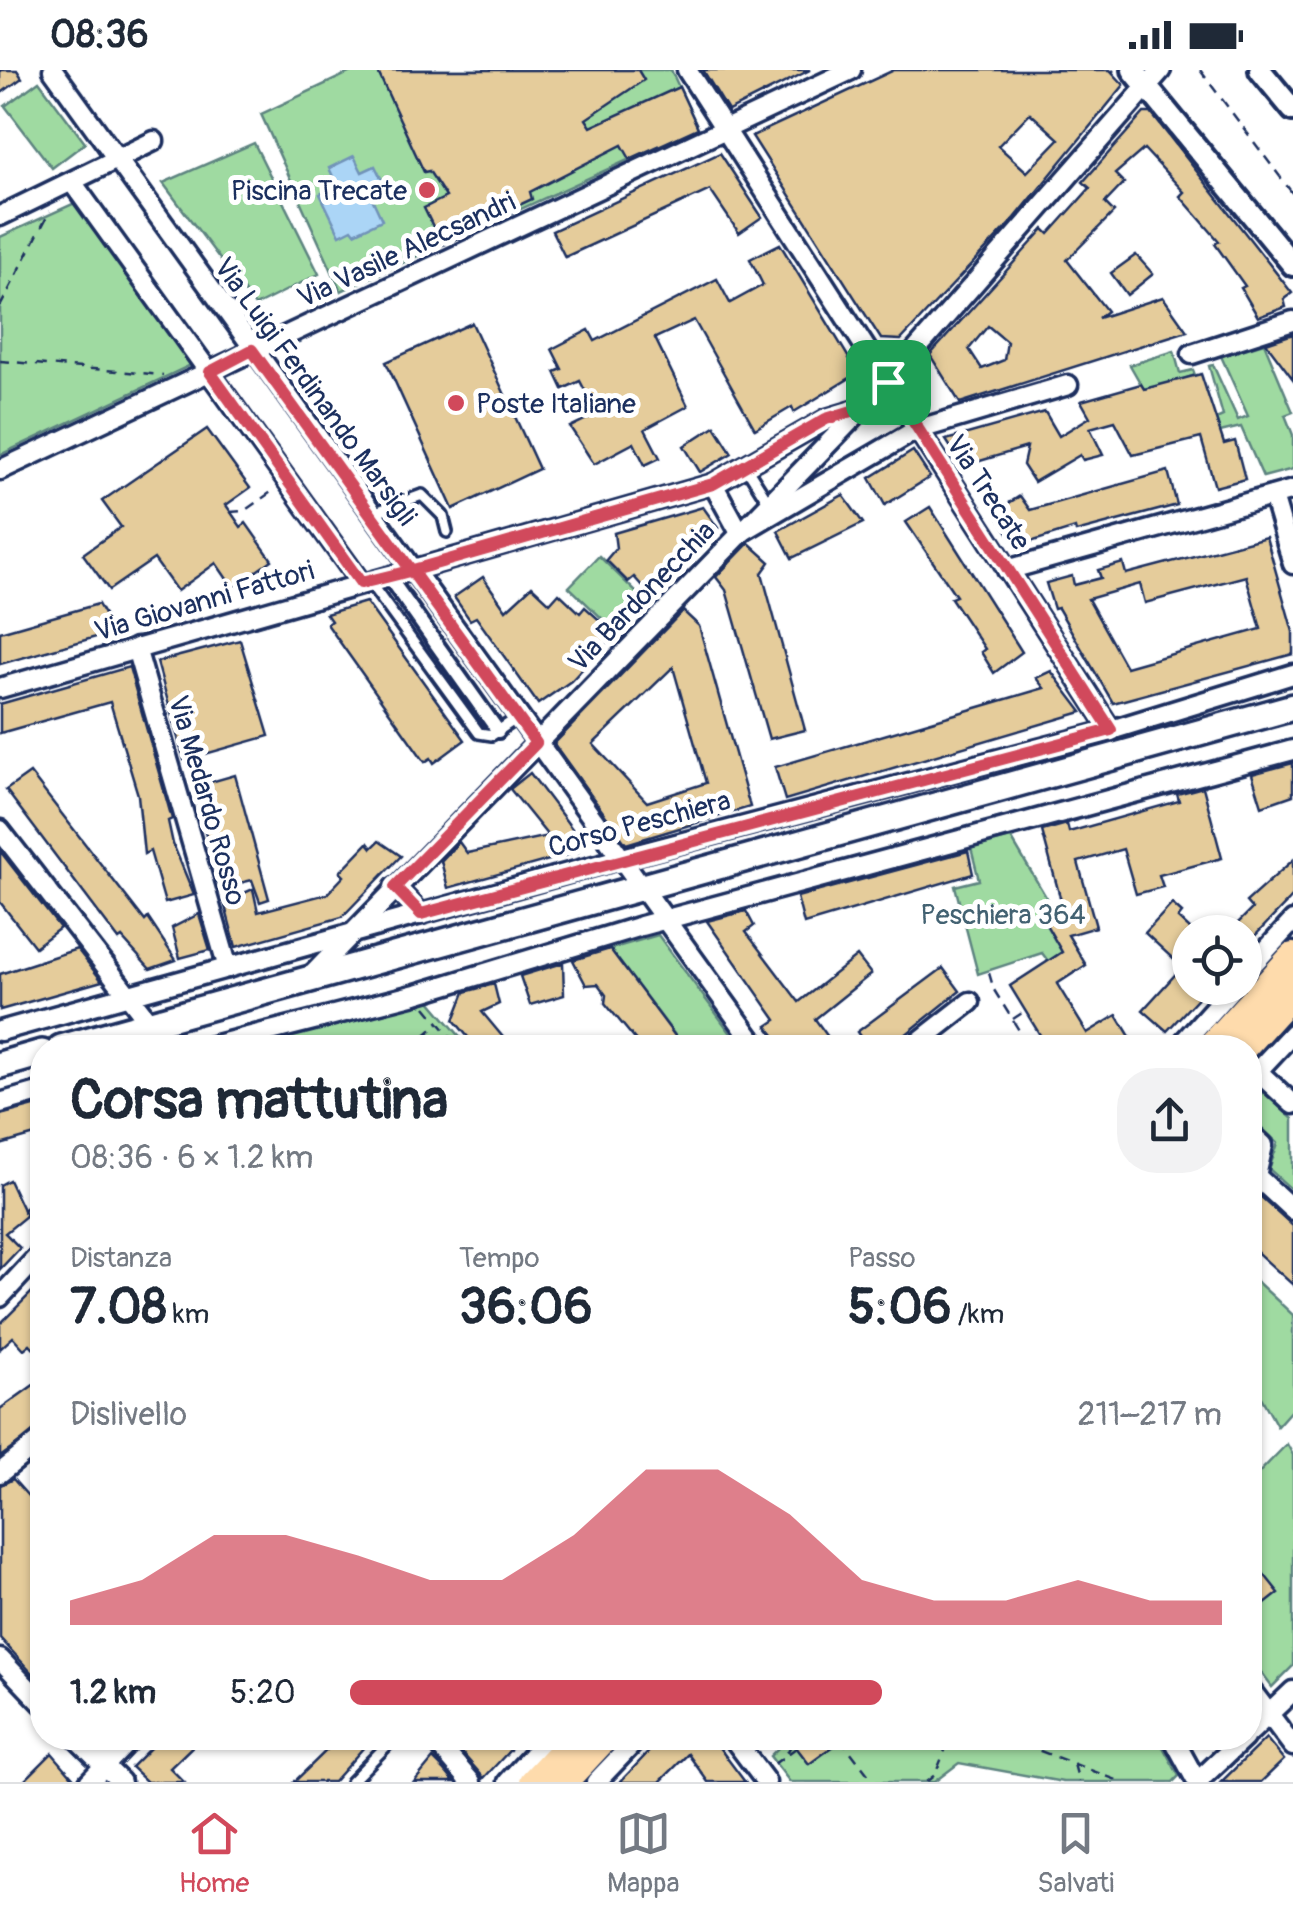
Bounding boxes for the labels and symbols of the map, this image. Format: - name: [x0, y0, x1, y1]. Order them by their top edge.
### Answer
- place label: Piscina Trecate: [231, 174, 407, 209]
- marker: Piscina Trecate: [416, 179, 438, 201]
- street label: Via Vasile Alecsandri: [292, 184, 521, 316]
- street label: Via Luigi Ferdinando Marsigli: [206, 251, 424, 533]
- pin: [846, 340, 931, 425]
- place label: Poste Italiane: [476, 387, 636, 422]
- marker: Poste Italiane: [445, 392, 467, 414]
- street label: Via Trecate: [938, 429, 1038, 557]
- street label: Via Bardonecchia: [561, 514, 723, 680]
- street label: Via Giovanni Fattori: [91, 553, 318, 650]
- street label: Via Medardo Rosso: [160, 691, 253, 909]
- street label: Corso Peschiera: [544, 783, 734, 866]
- park label: Peschiera 364: [920, 898, 1086, 933]

